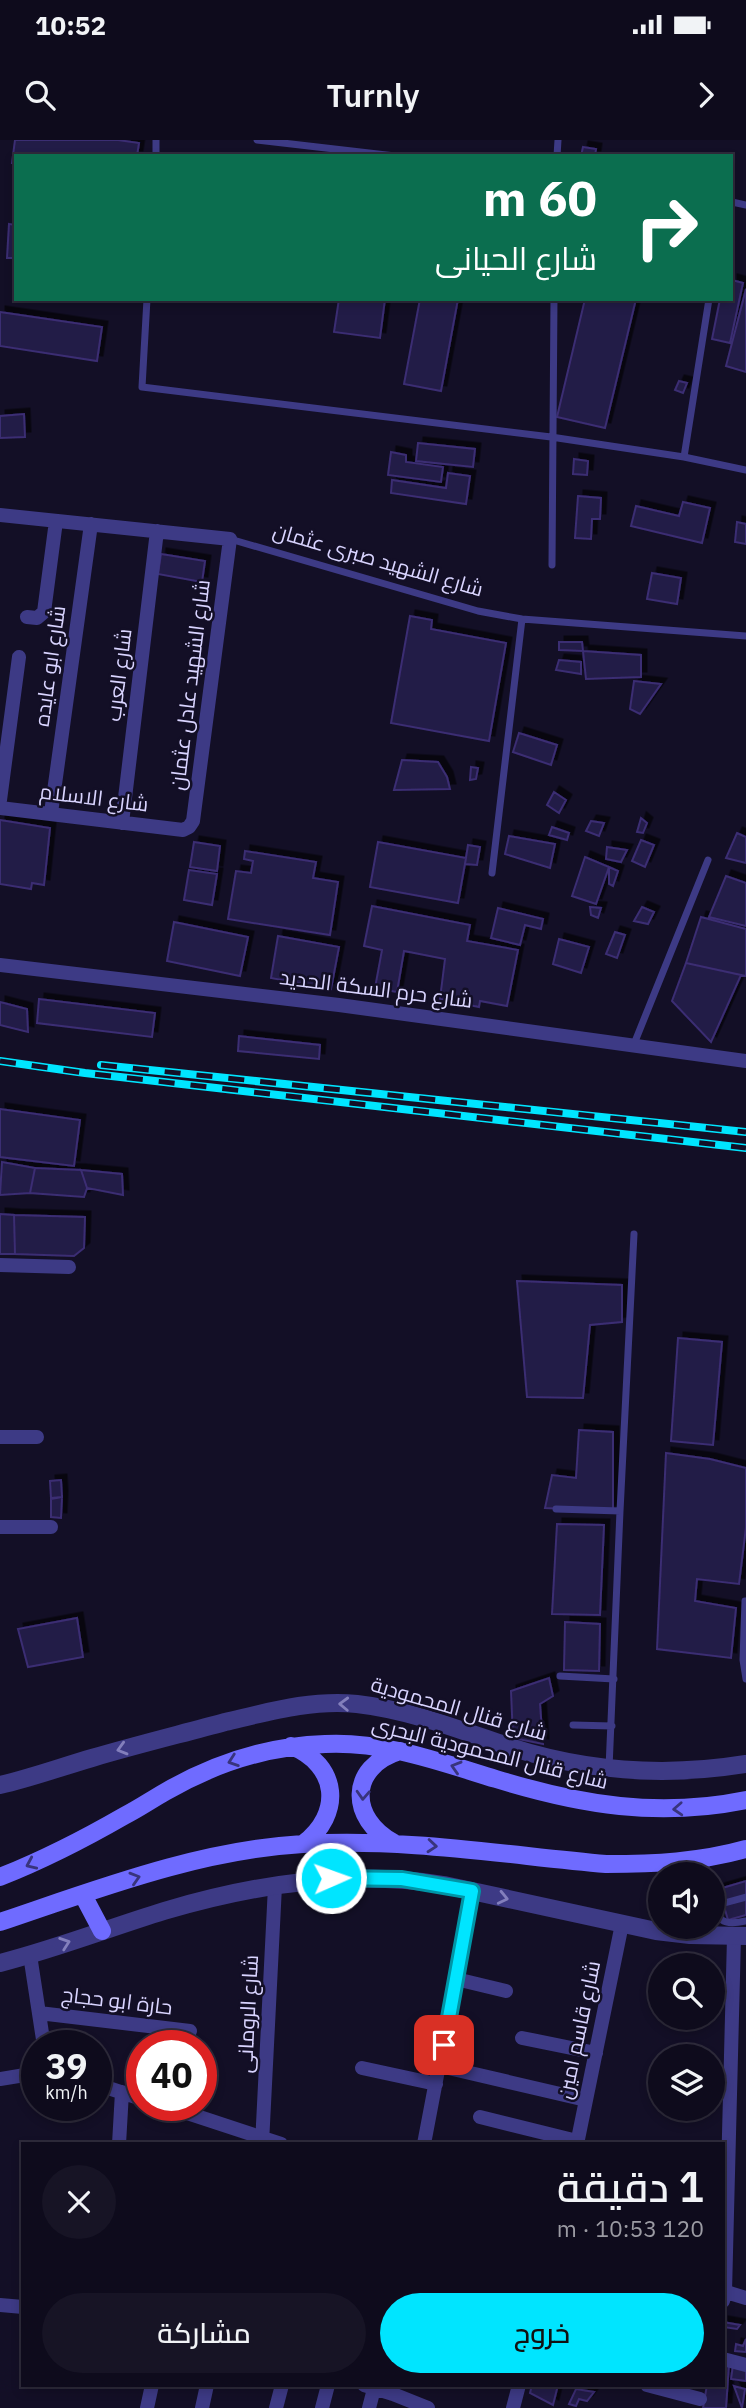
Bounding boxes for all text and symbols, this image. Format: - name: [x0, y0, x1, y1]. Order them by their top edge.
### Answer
- text: 10:52: [35, 8, 106, 42]
- text: Turnly: [326, 74, 420, 116]
- icon: search: [21, 76, 59, 114]
- icon: forward: [687, 76, 725, 114]
- text: 60 m: [483, 166, 597, 229]
- icon: right: [621, 182, 712, 273]
- text: شارع الحيانى: [435, 237, 597, 279]
- street label: شارع الشهيد صبرى عثمان: [269, 516, 487, 603]
- street label: شارع الشهيد عادل عثمان: [162, 578, 217, 792]
- street label: شارع ابو عايده: [27, 604, 72, 728]
- street label: شارع العرب: [98, 627, 139, 723]
- street label: شارع الاسلام: [38, 776, 150, 819]
- street label: شارع حرم السكة الحديد: [278, 962, 474, 1015]
- street label: شارع قنال المحمودية: [368, 1669, 551, 1748]
- one-way arrow: [338, 1696, 349, 1711]
- street label: شارع قنال المحمودية البحرى: [369, 1709, 611, 1796]
- one-way arrow: [116, 1741, 128, 1756]
- one-way arrow: [228, 1753, 240, 1767]
- one-way arrow: [450, 1761, 463, 1775]
- one-way arrow: [355, 1790, 370, 1801]
- one-way arrow: [673, 1801, 684, 1816]
- one-way arrow: [427, 1838, 438, 1853]
- position arrow: [294, 1841, 368, 1915]
- one-way arrow: [26, 1856, 38, 1870]
- map controls: [648, 1862, 725, 2121]
- button: sound: [648, 1862, 725, 1939]
- one-way arrow: [128, 1872, 140, 1886]
- one-way arrow: [497, 1889, 509, 1904]
- one-way arrow: [59, 1937, 71, 1951]
- button: search: [648, 1953, 725, 2030]
- street label: شارع الرومانى: [230, 1954, 265, 2074]
- street label: شارع قاسم امين: [550, 1958, 607, 2102]
- street label: حارة ابو حجاج: [60, 1979, 174, 2022]
- pin: [414, 2015, 474, 2075]
- icon: arrive: [425, 2026, 463, 2064]
- speed limit sign: 40: [126, 2030, 217, 2121]
- text: 39: [45, 2043, 88, 2089]
- button: layers: [648, 2044, 725, 2121]
- text: km/h: [45, 2081, 88, 2104]
- text: 1 دقيقة: [557, 2159, 704, 2214]
- button: close: [42, 2165, 116, 2239]
- text: 120 m · 10:53: [557, 2213, 704, 2243]
- button: مشاركة: [42, 2293, 366, 2373]
- button: خروج: [380, 2293, 704, 2373]

